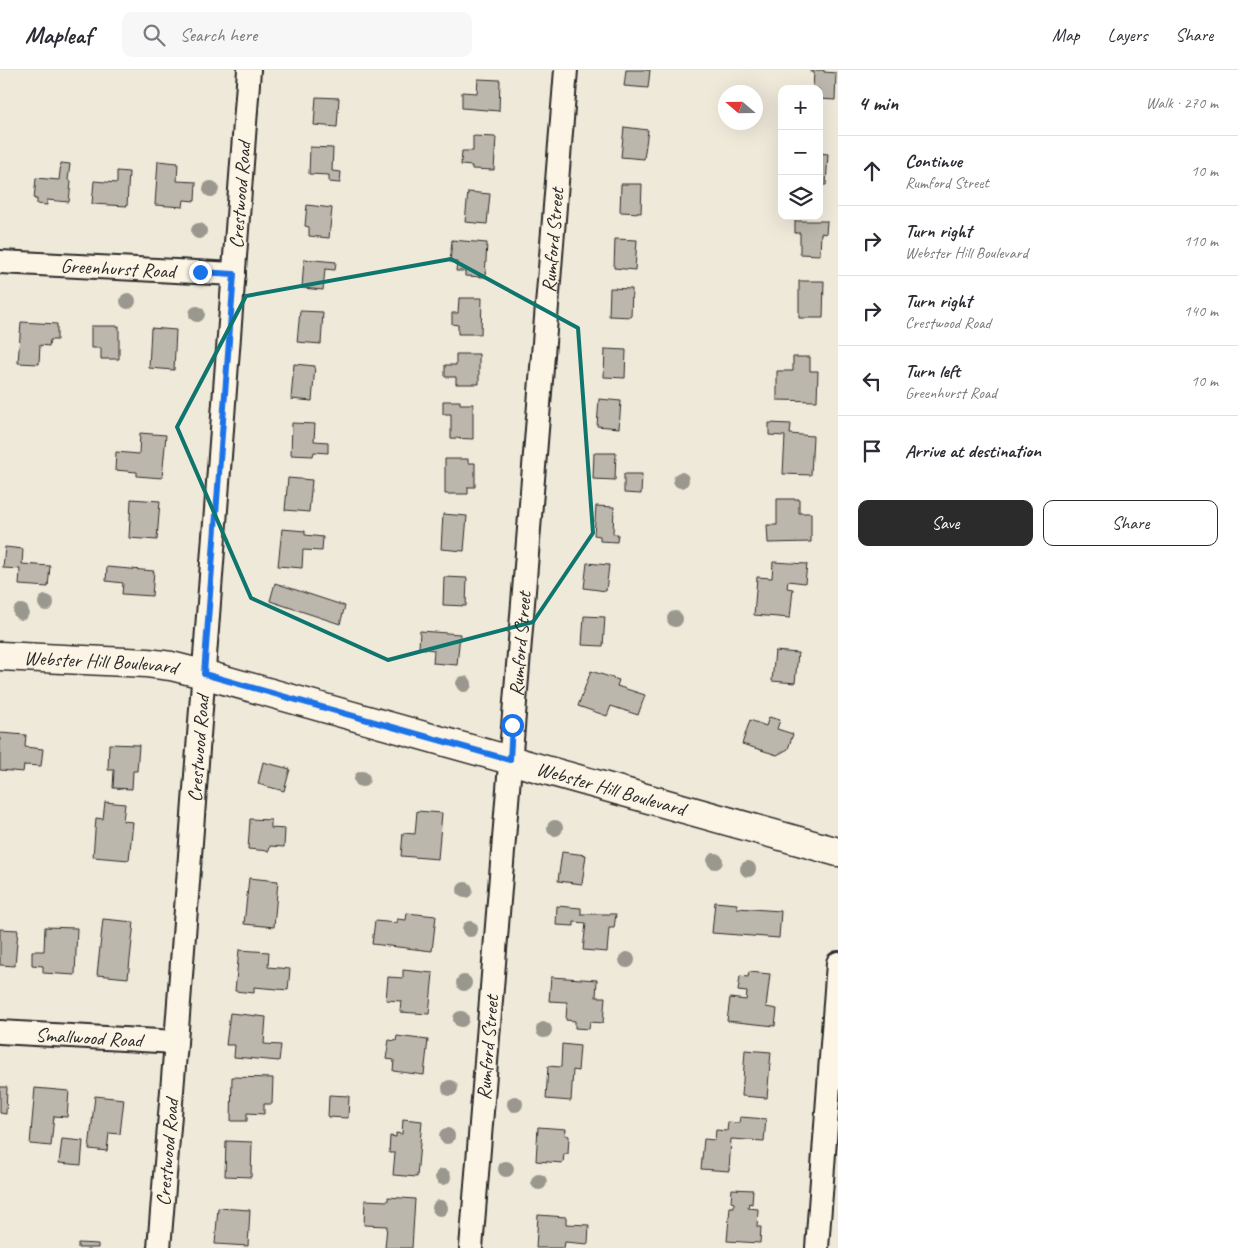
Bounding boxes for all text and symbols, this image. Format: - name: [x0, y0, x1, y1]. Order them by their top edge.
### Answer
- search box: [122, 12, 472, 57]
- text: Mapleaf: [25, 20, 92, 50]
- icon: search: [140, 21, 168, 49]
- text: Search here: [180, 23, 257, 47]
- text: Map: [1052, 24, 1080, 46]
- text: Layers: [1108, 24, 1147, 46]
- text: Share: [1175, 24, 1213, 46]
- north arrow: [718, 85, 763, 130]
- map controls: [778, 85, 823, 220]
- button: +: [778, 85, 823, 130]
- text: 4 min: [858, 90, 898, 116]
- text: Walk · 270 m: [1146, 93, 1218, 113]
- button: −: [778, 130, 823, 175]
- street label: Crestwood Road: [223, 138, 256, 250]
- text: Continue: [905, 149, 962, 173]
- icon: ahead: [858, 157, 886, 185]
- text: 10 m: [1191, 161, 1218, 181]
- text: Rumford Street: [905, 173, 989, 193]
- button: layers: [778, 175, 823, 220]
- street label: Rumford Street: [536, 185, 569, 293]
- text: Turn right: [905, 219, 972, 243]
- icon: right: [858, 227, 886, 255]
- text: 110 m: [1184, 231, 1218, 251]
- text: Webster Hill Boulevard: [905, 243, 1028, 263]
- street label: Greenhurst Road: [60, 253, 179, 284]
- route end: [189, 261, 212, 284]
- text: Turn right: [905, 289, 972, 313]
- icon: right: [858, 297, 886, 325]
- text: 140 m: [1184, 301, 1218, 321]
- text: Crestwood Road: [905, 313, 991, 333]
- text: Turn left: [905, 359, 960, 383]
- icon: left: [858, 367, 886, 395]
- text: 10 m: [1191, 371, 1218, 391]
- text: Greenhurst Road: [905, 383, 997, 403]
- icon: arrive: [858, 437, 886, 465]
- text: Arrive at destination: [905, 439, 1041, 463]
- button: Save: [858, 500, 1033, 546]
- button: Share: [1043, 500, 1218, 546]
- street label: Rumford Street: [503, 588, 537, 697]
- street label: Webster Hill Boulevard: [24, 645, 183, 680]
- street label: Crestwood Road: [182, 691, 215, 803]
- route start: [501, 714, 524, 737]
- street label: Webster Hill Boulevard: [534, 756, 691, 822]
- street label: Rumford Street: [470, 992, 504, 1101]
- street label: Smallwood Road: [35, 1022, 146, 1053]
- street label: Crestwood Road: [150, 1095, 184, 1207]

